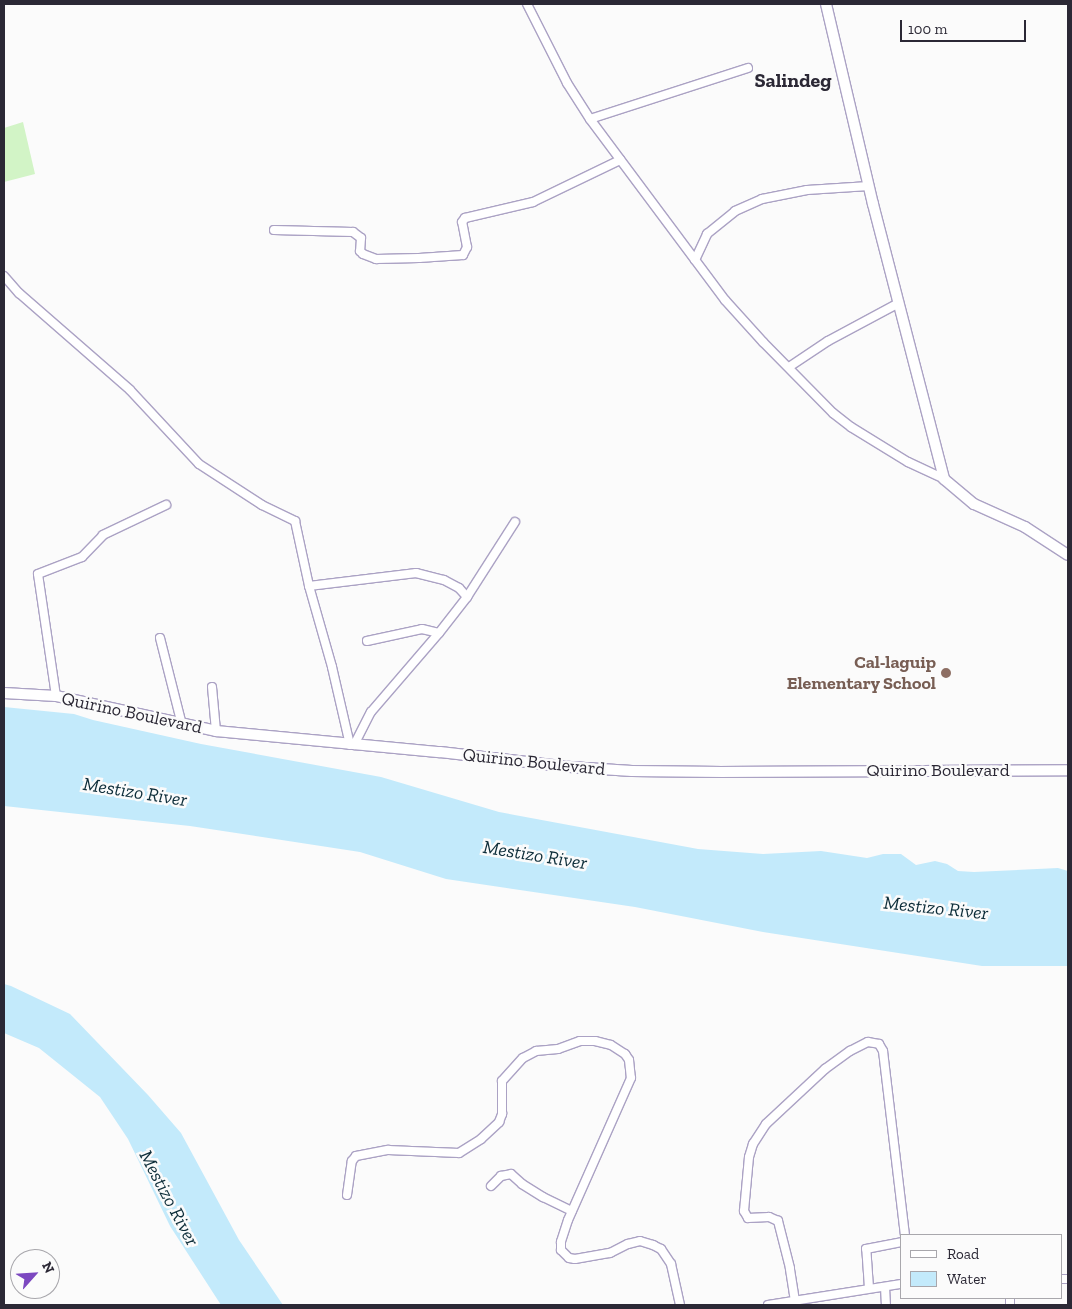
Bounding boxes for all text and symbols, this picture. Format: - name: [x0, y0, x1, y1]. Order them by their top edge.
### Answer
- scale bar: [902, 10, 1028, 42]
- text: 100 m: [908, 20, 947, 38]
- district label: Salindeg: [754, 68, 832, 92]
- place label: Cal-laguip Elementary School: [786, 652, 936, 694]
- marker: Cal-laguip Elementary School: [940, 667, 952, 679]
- street label: Quirino Boulevard: [60, 688, 204, 738]
- street label: Quirino Boulevard: [462, 744, 606, 780]
- street label: Quirino Boulevard: [866, 759, 1010, 781]
- water label: Mestizo River: [81, 773, 189, 811]
- water label: Mestizo River: [481, 836, 589, 874]
- water label: Mestizo River: [883, 891, 989, 925]
- water label: Mestizo River: [134, 1146, 204, 1250]
- legend: [900, 1234, 1062, 1299]
- text: Road: [947, 1245, 979, 1263]
- north arrow: [10, 1249, 60, 1299]
- text: N: [38, 1259, 58, 1276]
- text: Water: [947, 1270, 987, 1288]

